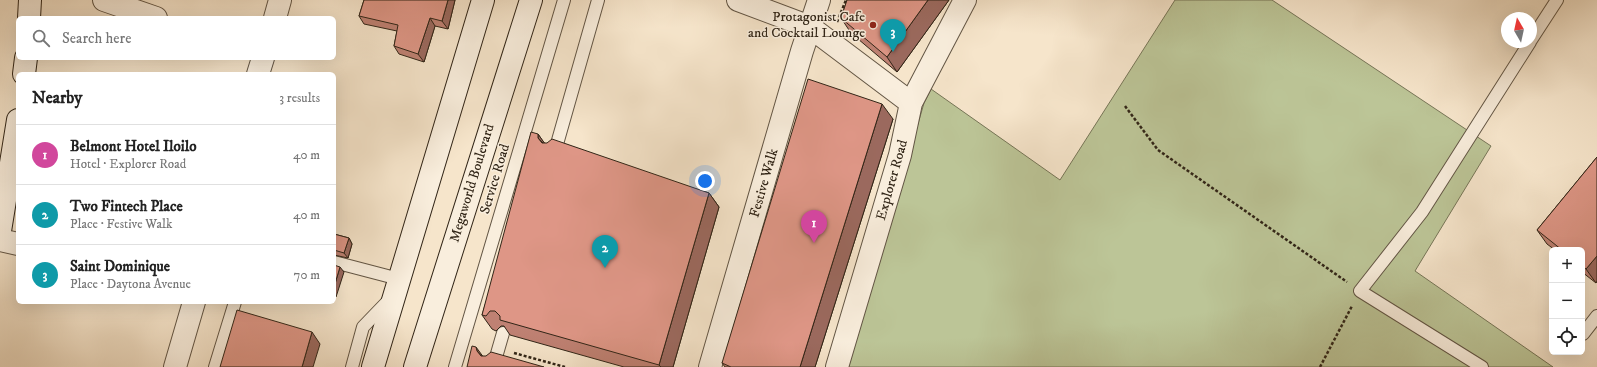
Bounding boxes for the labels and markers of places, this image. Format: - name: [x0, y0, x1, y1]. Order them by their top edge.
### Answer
- place label: Protagonist Cafe and Cocktail Lounge: [748, 8, 865, 42]
- pin: 3: [880, 19, 906, 52]
- marker: Protagonist Cafe and Cocktail Lounge: [868, 20, 878, 30]
- pin: 1: [801, 210, 827, 243]
- pin: 2: [592, 235, 618, 268]

